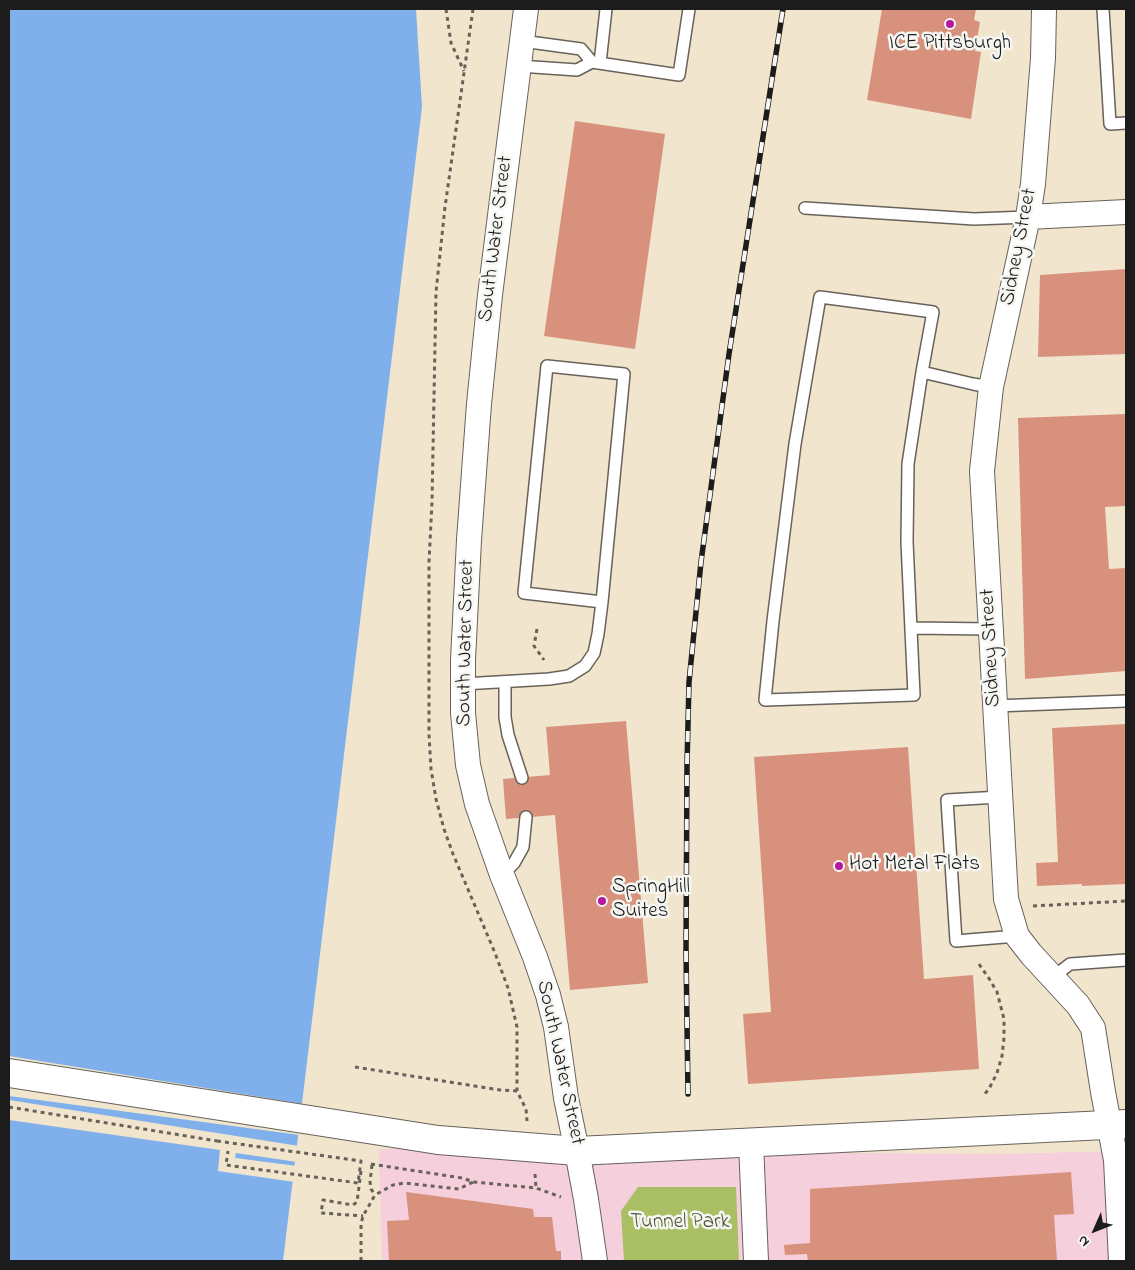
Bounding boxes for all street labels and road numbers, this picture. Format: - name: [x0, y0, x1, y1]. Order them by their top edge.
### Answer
- street label: South Water Street: [474, 154, 520, 324]
- street label: Sidney Street: [996, 186, 1044, 308]
- street label: South Water Street: [453, 559, 481, 727]
- street label: Sidney Street: [976, 588, 1008, 708]
- street label: South Water Street: [529, 979, 589, 1147]

